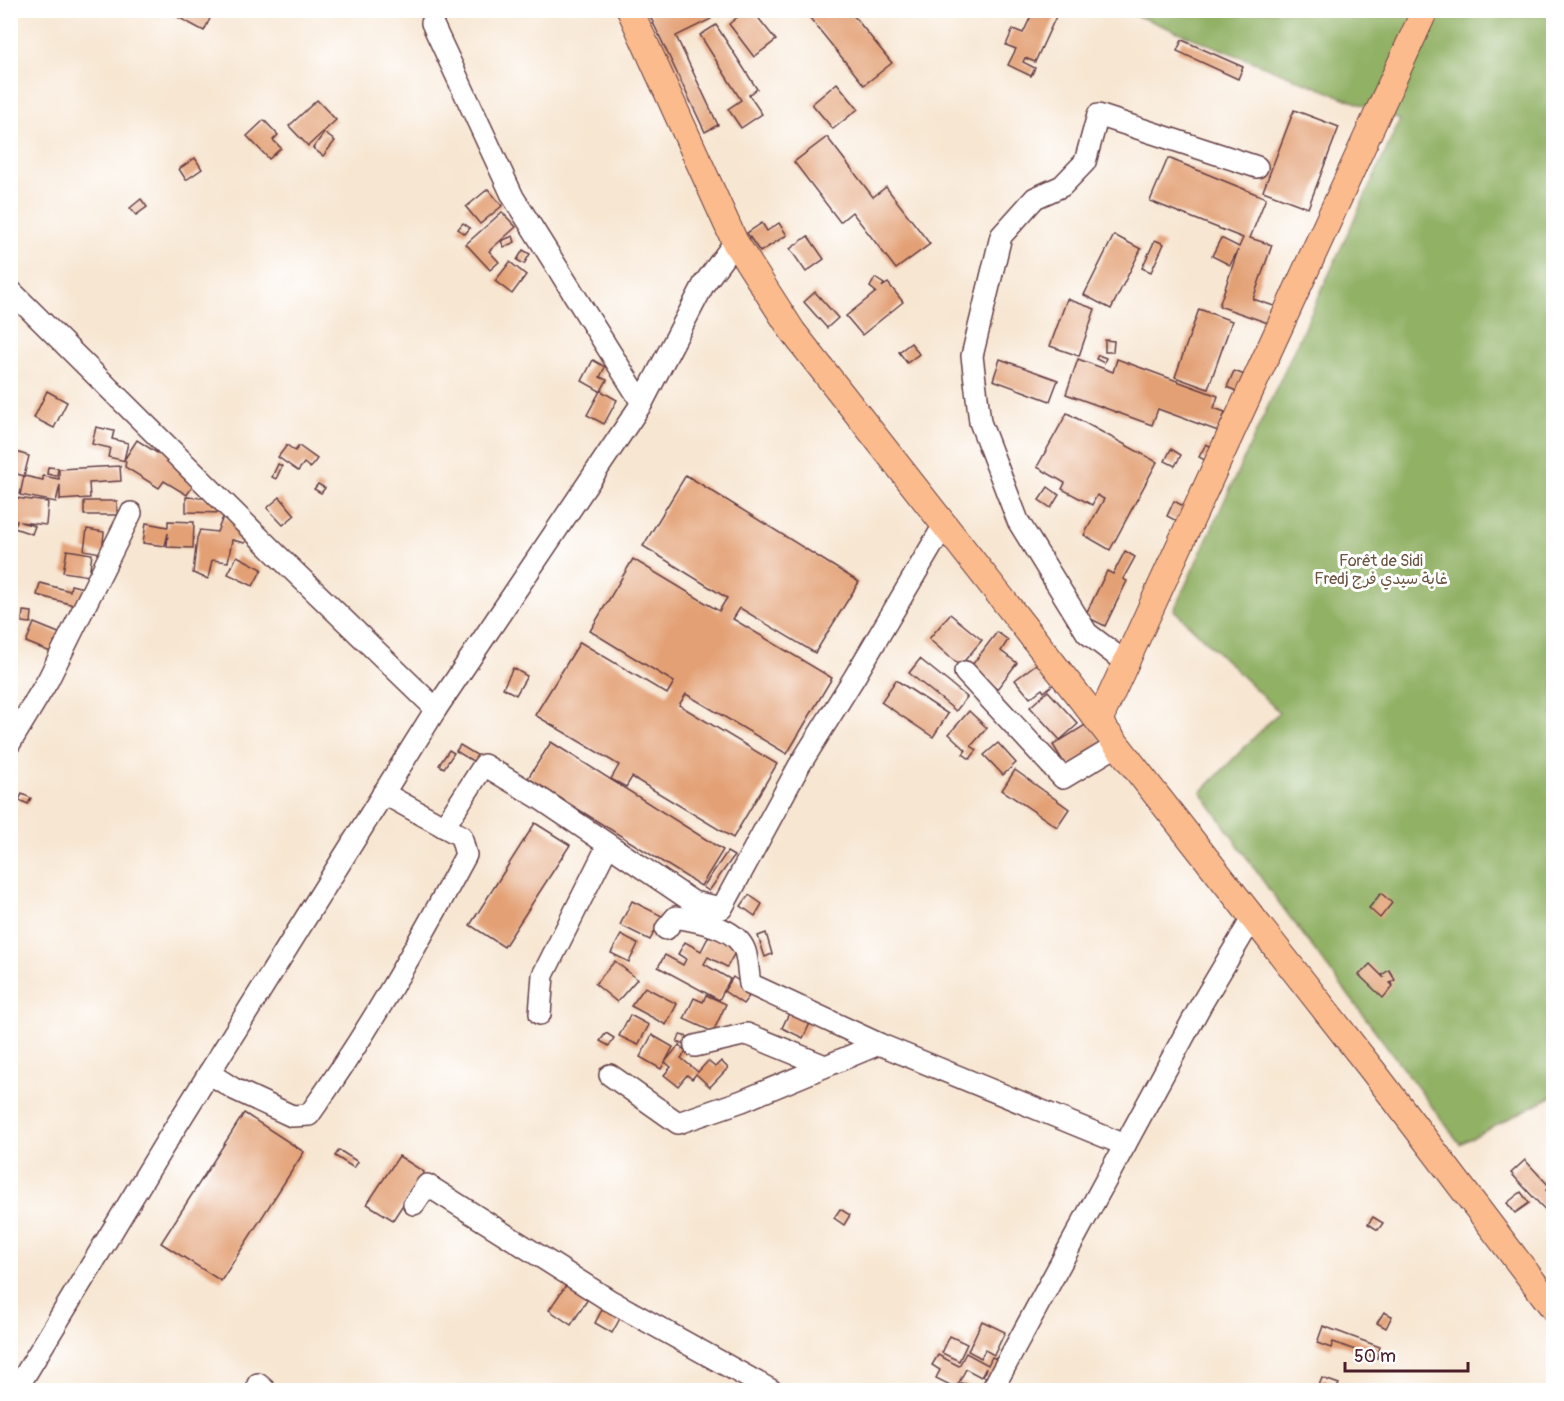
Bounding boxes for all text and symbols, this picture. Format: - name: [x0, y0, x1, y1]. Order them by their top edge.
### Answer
- park label: Forêt de Sidi Fredj غابة سيدي فرج: [1314, 551, 1448, 590]
- scale bar: [1345, 1335, 1468, 1373]
- text: 50 m: [1354, 1345, 1396, 1368]

